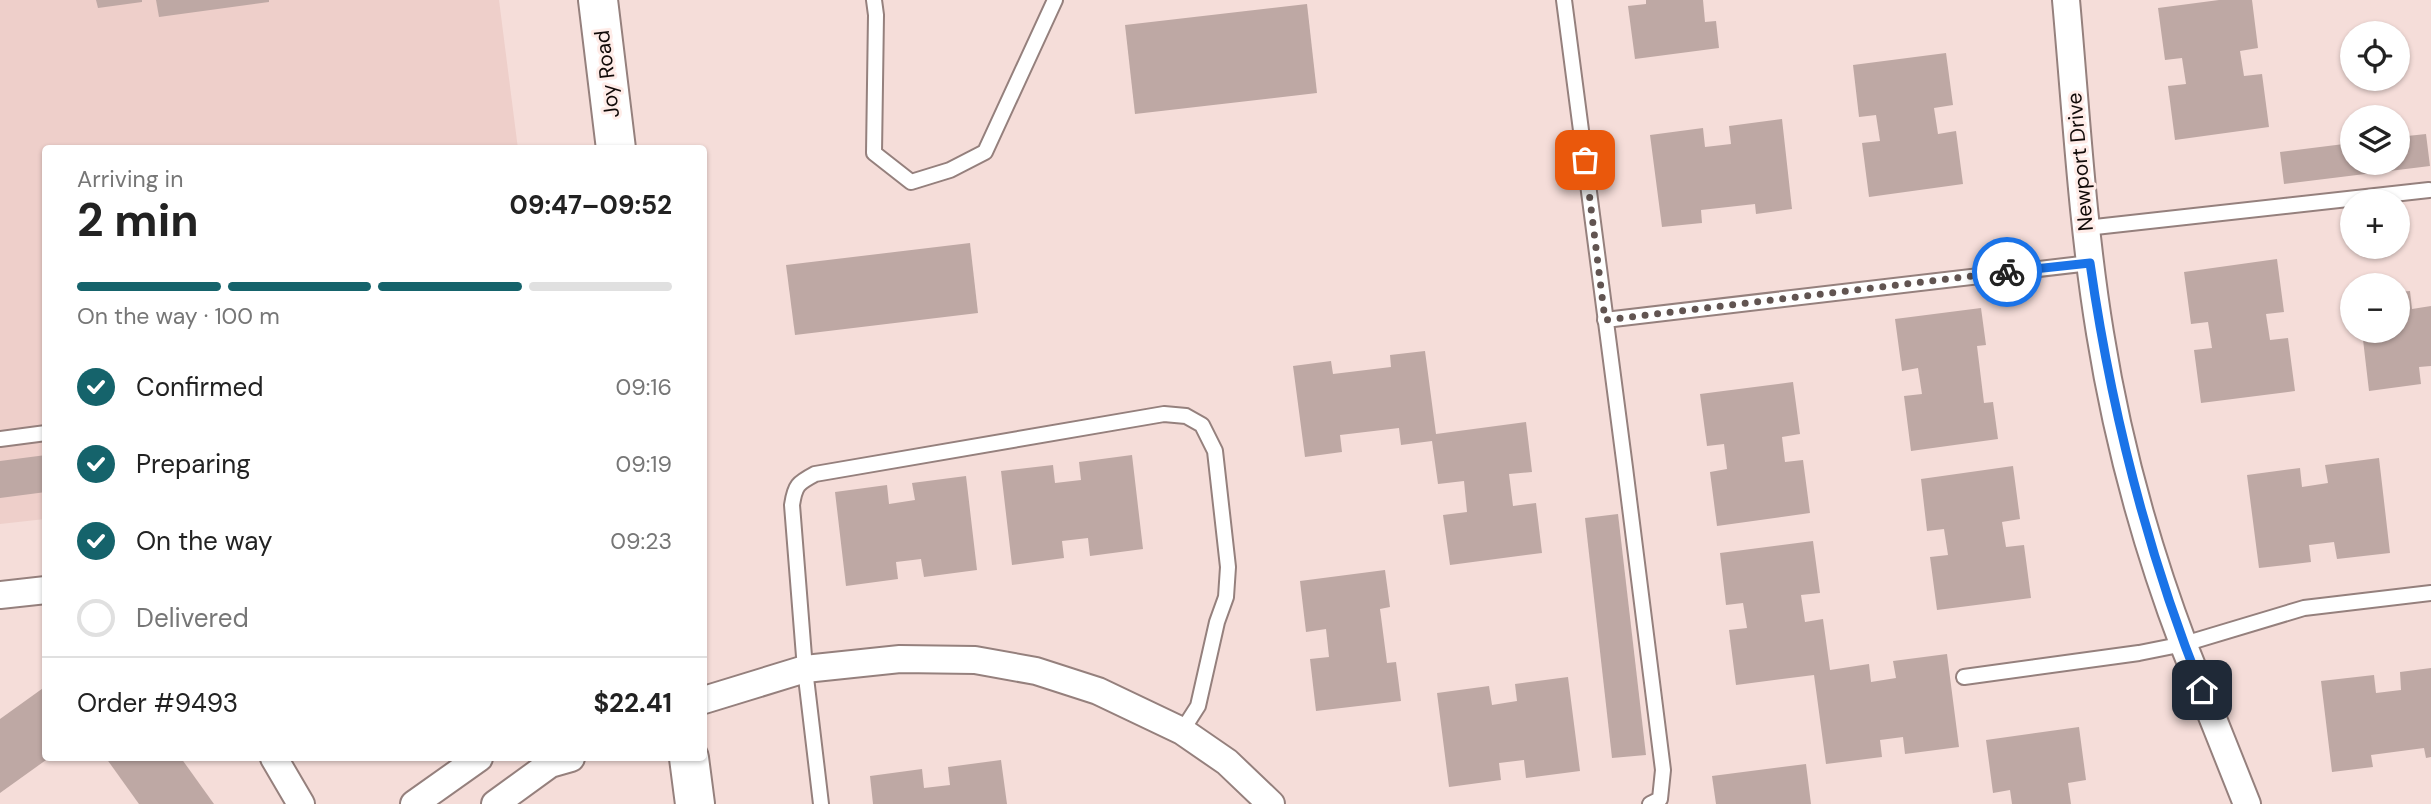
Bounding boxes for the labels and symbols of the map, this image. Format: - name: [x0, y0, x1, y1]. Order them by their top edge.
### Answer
- street label: Joy Road: [588, 28, 626, 120]
- street label: Newport Drive: [2060, 92, 2100, 232]
- pin: [1555, 130, 1615, 190]
- courier: [1972, 237, 2042, 307]
- pin: [2172, 660, 2232, 720]

